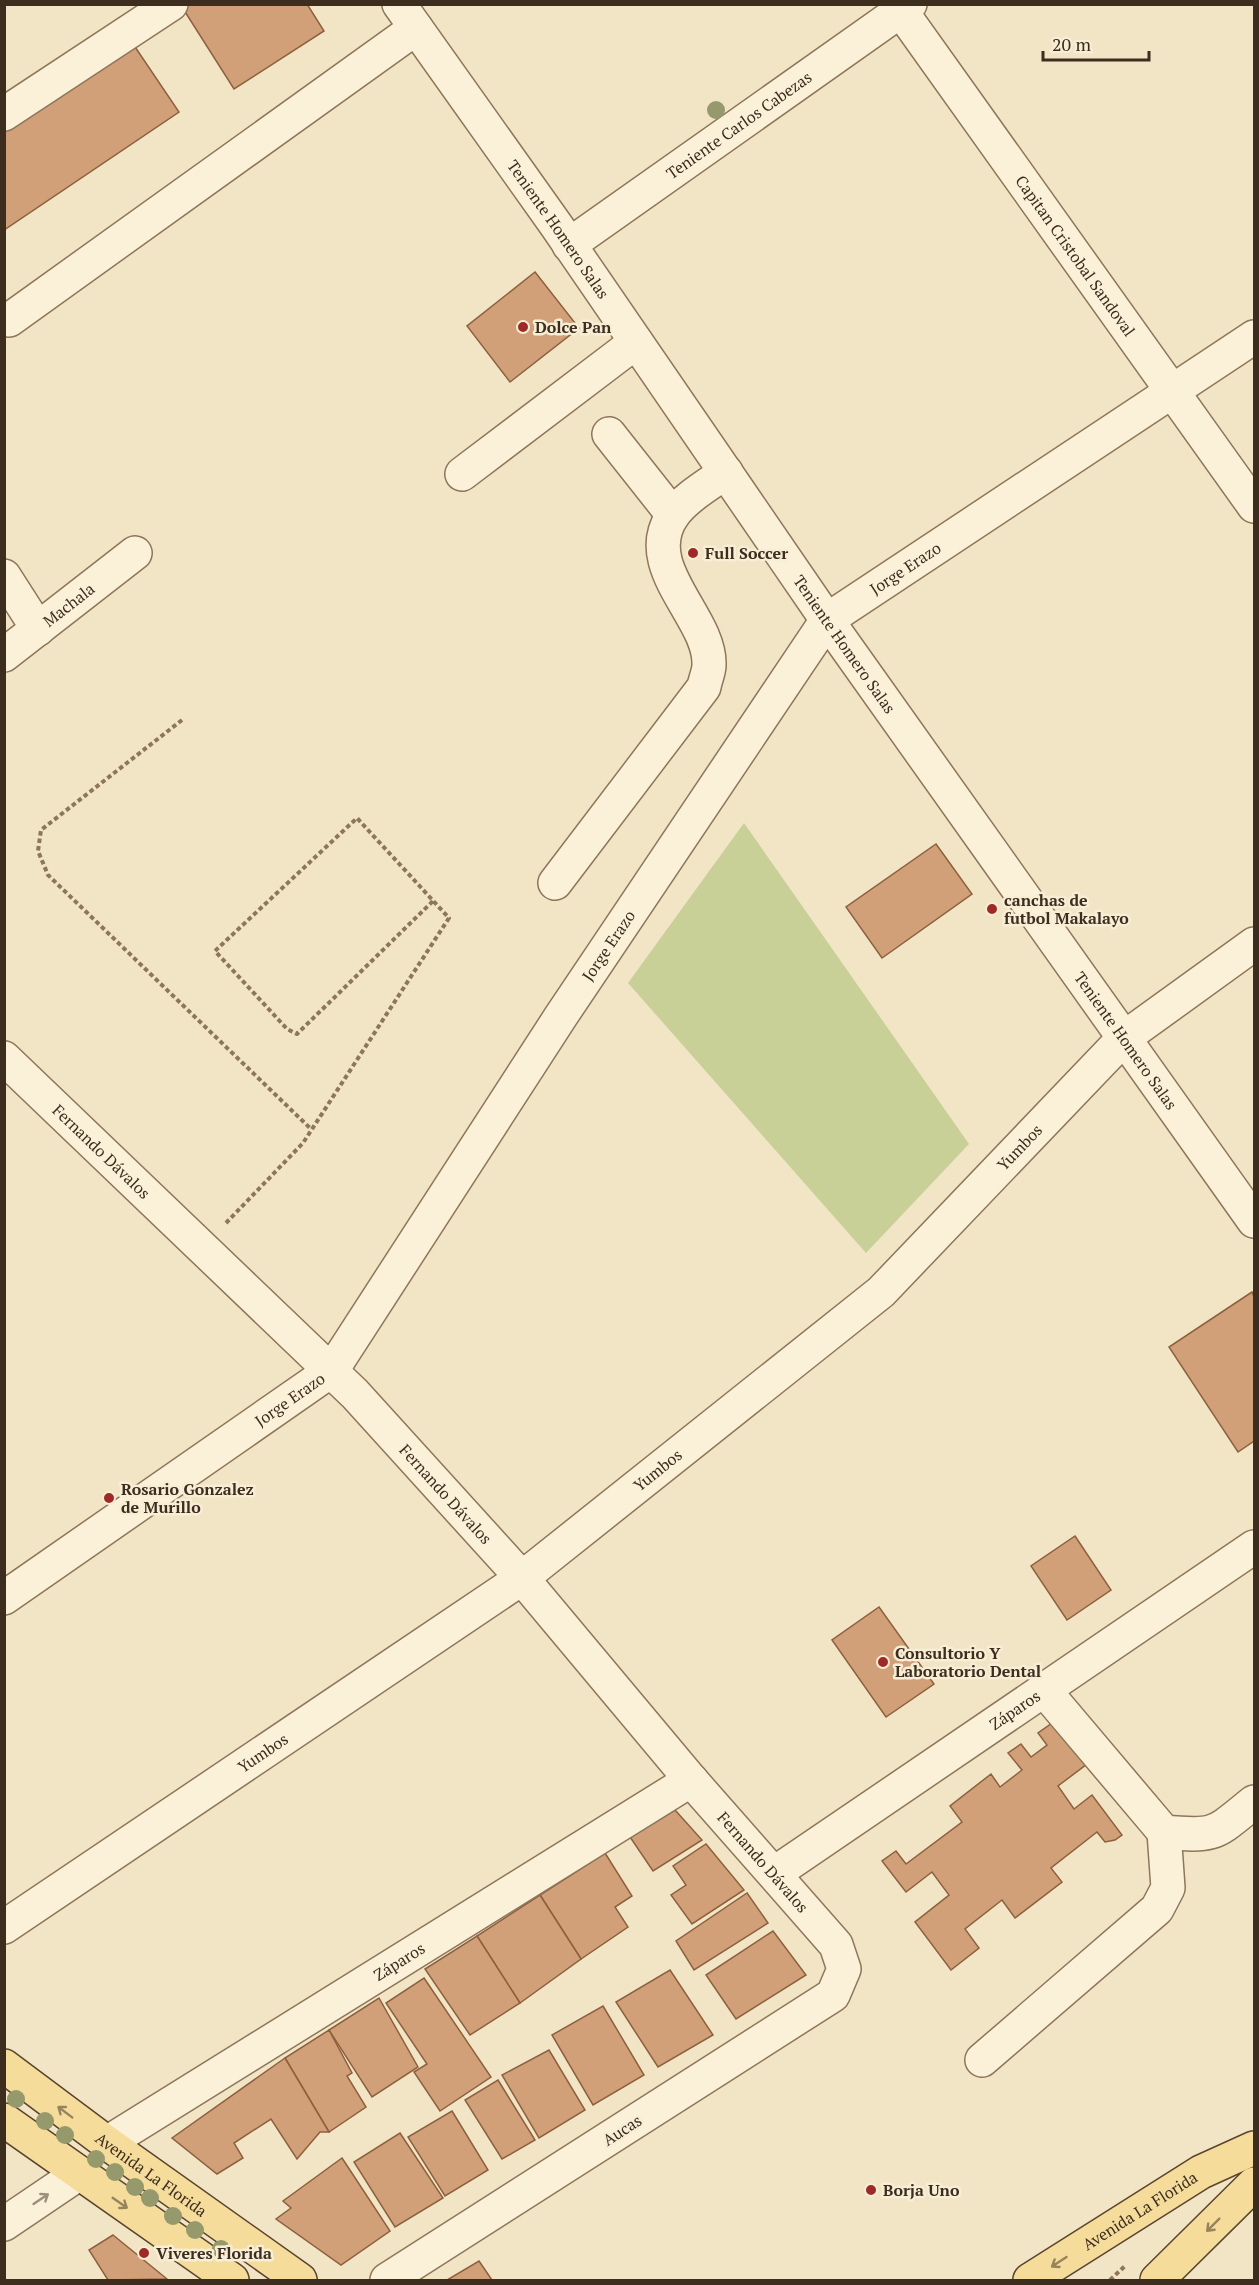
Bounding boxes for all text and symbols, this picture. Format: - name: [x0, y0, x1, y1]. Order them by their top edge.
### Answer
- scale bar: [1043, 24, 1150, 62]
- text: 20 m: [1052, 32, 1092, 56]
- street label: Teniente Carlos Cabezas: [662, 66, 816, 184]
- street label: Teniente Homero Salas: [502, 156, 614, 303]
- street label: Capitan Cristobal Sandoval: [1010, 171, 1140, 341]
- place label: Dolce Pan: [535, 316, 612, 338]
- marker: Dolce Pan: [516, 320, 530, 334]
- street label: Jorge Erazo: [865, 537, 945, 600]
- place label: Full Soccer: [705, 542, 788, 564]
- marker: Full Soccer: [686, 546, 700, 560]
- street label: Teniente Homero Salas: [788, 571, 901, 718]
- street label: Machala: [38, 578, 99, 632]
- place label: canchas de futbol Makalayo: [1004, 889, 1129, 929]
- marker: canchas de futbol Makalayo: [985, 902, 999, 916]
- street label: Jorge Erazo: [577, 906, 640, 985]
- street label: Teniente Homero Salas: [1069, 967, 1182, 1114]
- street label: Fernando Dávalos: [48, 1099, 155, 1204]
- street label: Yumbos: [992, 1119, 1047, 1175]
- street label: Jorge Erazo: [250, 1367, 329, 1431]
- street label: Fernando Dávalos: [395, 1439, 497, 1549]
- street label: Yumbos: [629, 1444, 687, 1496]
- place label: Rosario Gonzalez de Murillo: [121, 1478, 254, 1518]
- marker: Rosario Gonzalez de Murillo: [102, 1491, 116, 1505]
- place label: Consultorio Y Laboratorio Dental: [895, 1642, 1041, 1682]
- marker: Consultorio Y Laboratorio Dental: [876, 1655, 890, 1669]
- street label: Záparos: [985, 1685, 1045, 1735]
- street label: Yumbos: [233, 1728, 292, 1778]
- street label: Fernando Dávalos: [713, 1807, 814, 1917]
- street label: Záparos: [369, 1937, 429, 1986]
- one-way arrow: [57, 2105, 73, 2118]
- street label: Aucas: [598, 2109, 646, 2151]
- street label: Avenida La Florida: [91, 2127, 212, 2222]
- street label: Avenida La Florida: [1078, 2166, 1202, 2255]
- place label: Borja Uno: [883, 2179, 960, 2201]
- marker: Borja Uno: [864, 2183, 878, 2197]
- one-way arrow: [33, 2193, 49, 2205]
- one-way arrow: [111, 2197, 128, 2209]
- one-way arrow: [1206, 2218, 1220, 2233]
- place label: Viveres Florida: [156, 2242, 272, 2264]
- marker: Viveres Florida: [137, 2246, 151, 2260]
- one-way arrow: [1051, 2256, 1068, 2268]

